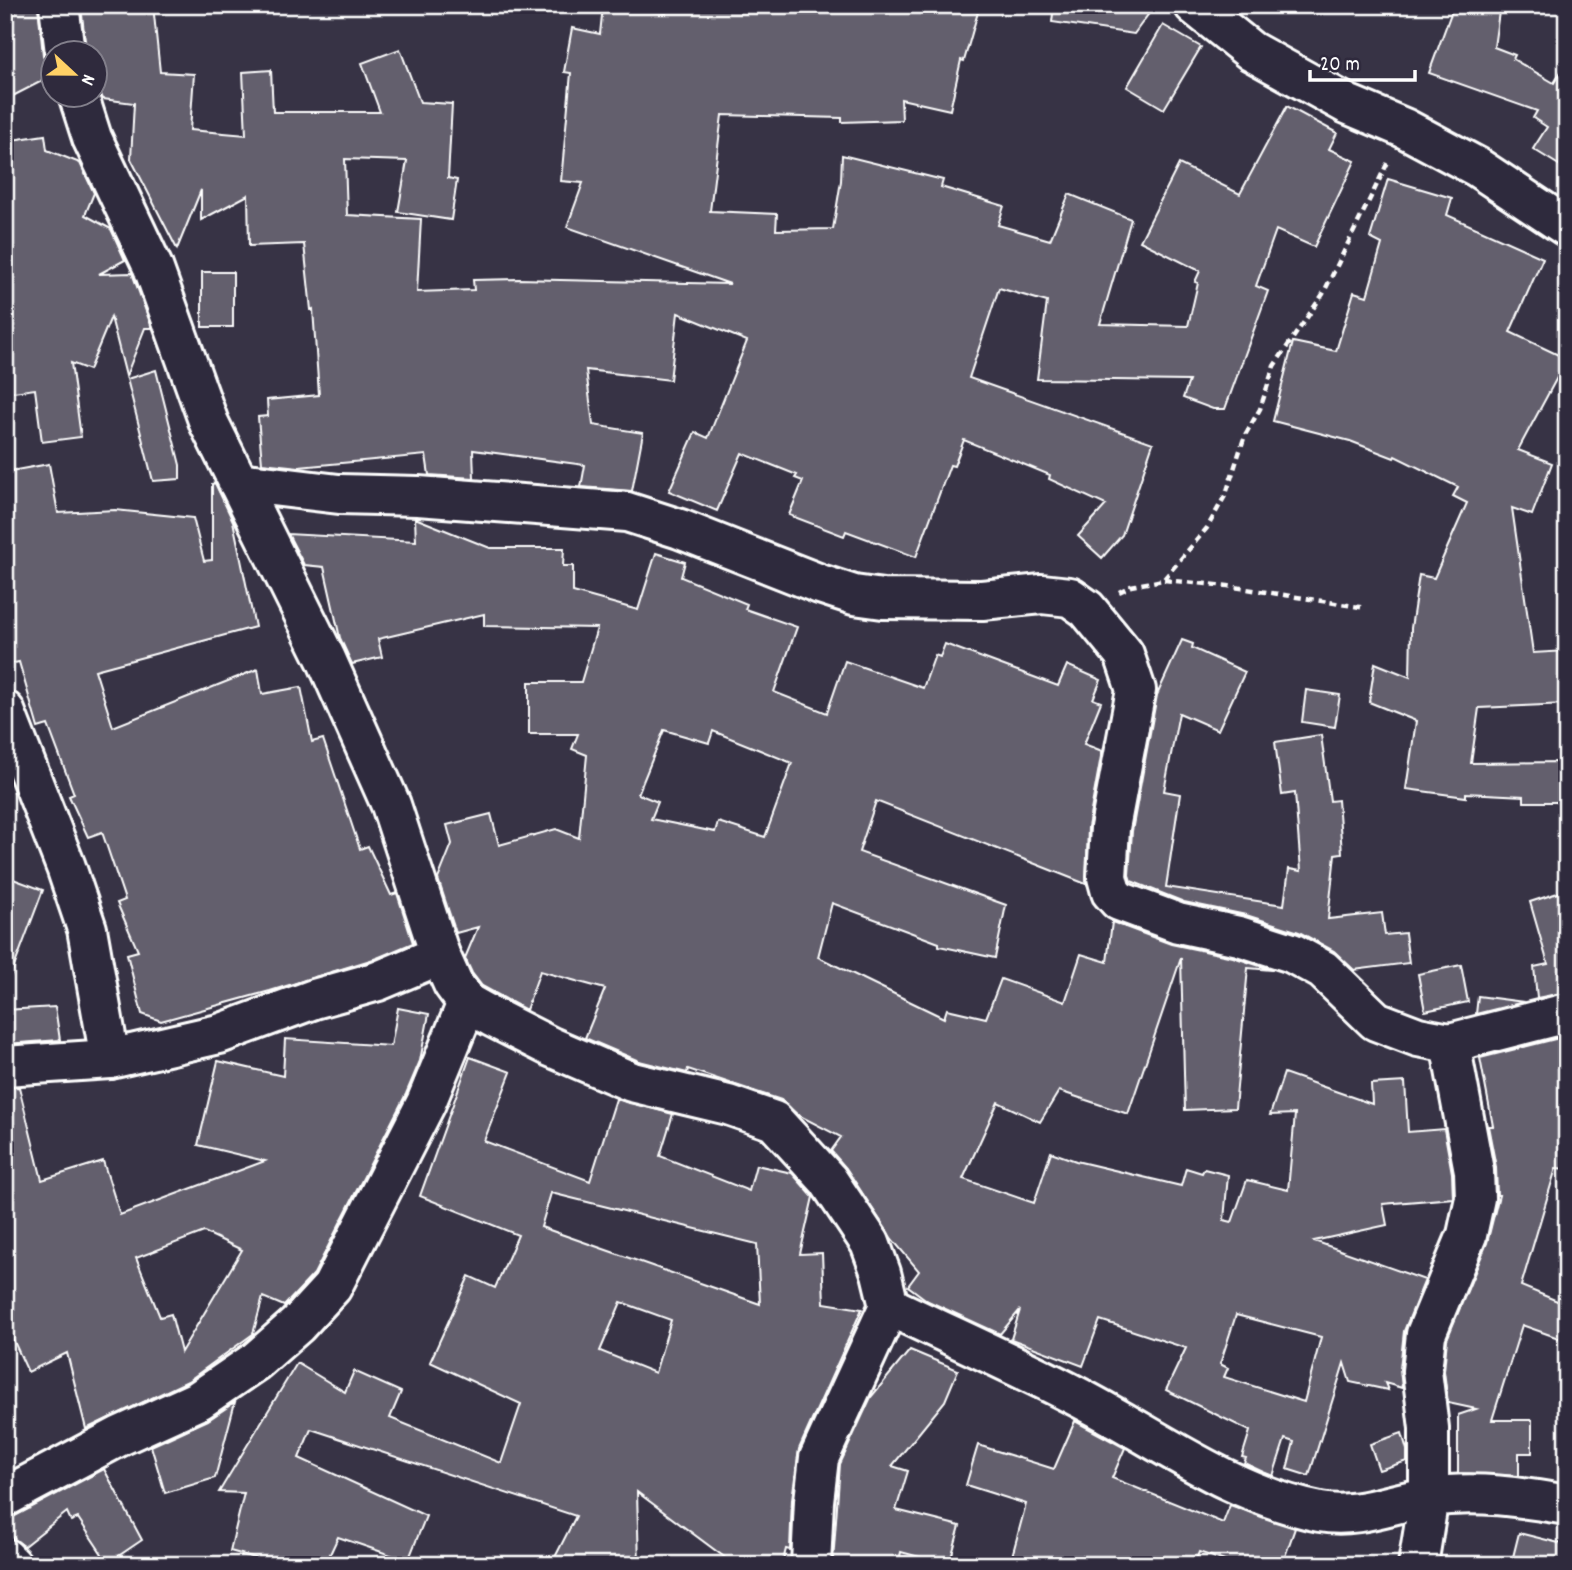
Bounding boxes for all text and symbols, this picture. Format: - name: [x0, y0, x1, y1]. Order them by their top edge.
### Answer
- north arrow: [38, 38, 108, 108]
- scale bar: [1310, 38, 1414, 82]
- text: 20 m: [1320, 51, 1360, 81]
- text: N: [72, 70, 101, 88]

